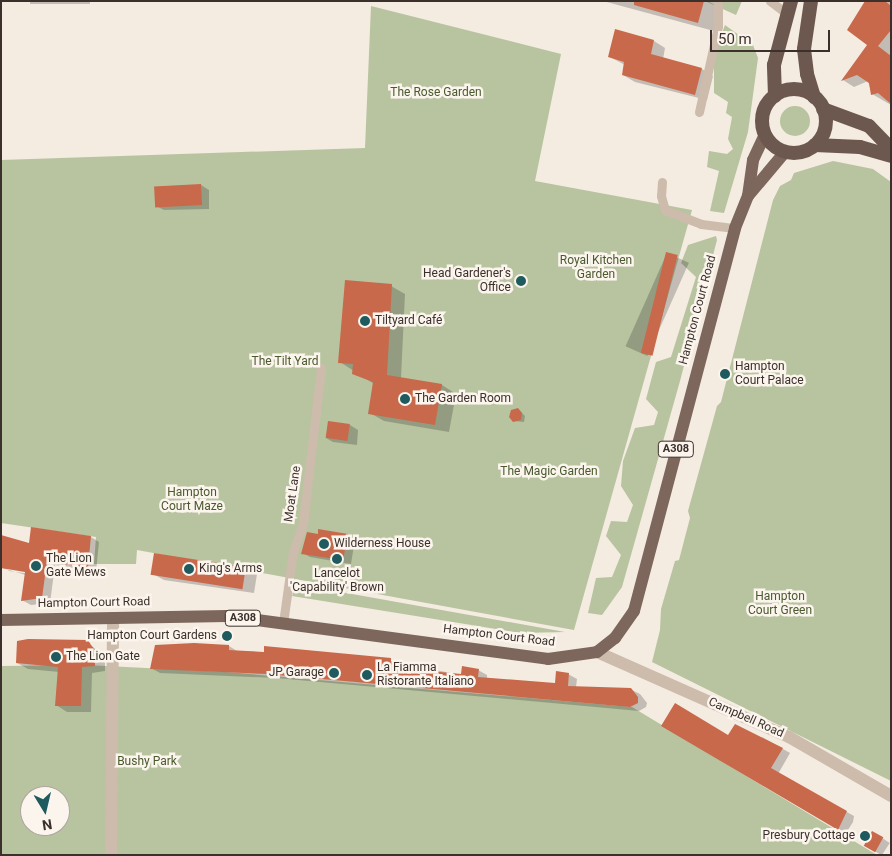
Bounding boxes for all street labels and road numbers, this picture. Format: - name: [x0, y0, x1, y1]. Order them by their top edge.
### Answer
- street label: Hampton Court Road: [676, 254, 720, 366]
- road number: A308: [657, 440, 695, 458]
- street label: Moat Lane: [282, 465, 304, 523]
- street label: Hampton Court Road: [38, 595, 150, 611]
- road number: A308: [224, 610, 262, 626]
- street label: Hampton Court Road: [442, 622, 556, 650]
- street label: Campbell Road: [706, 695, 786, 741]

